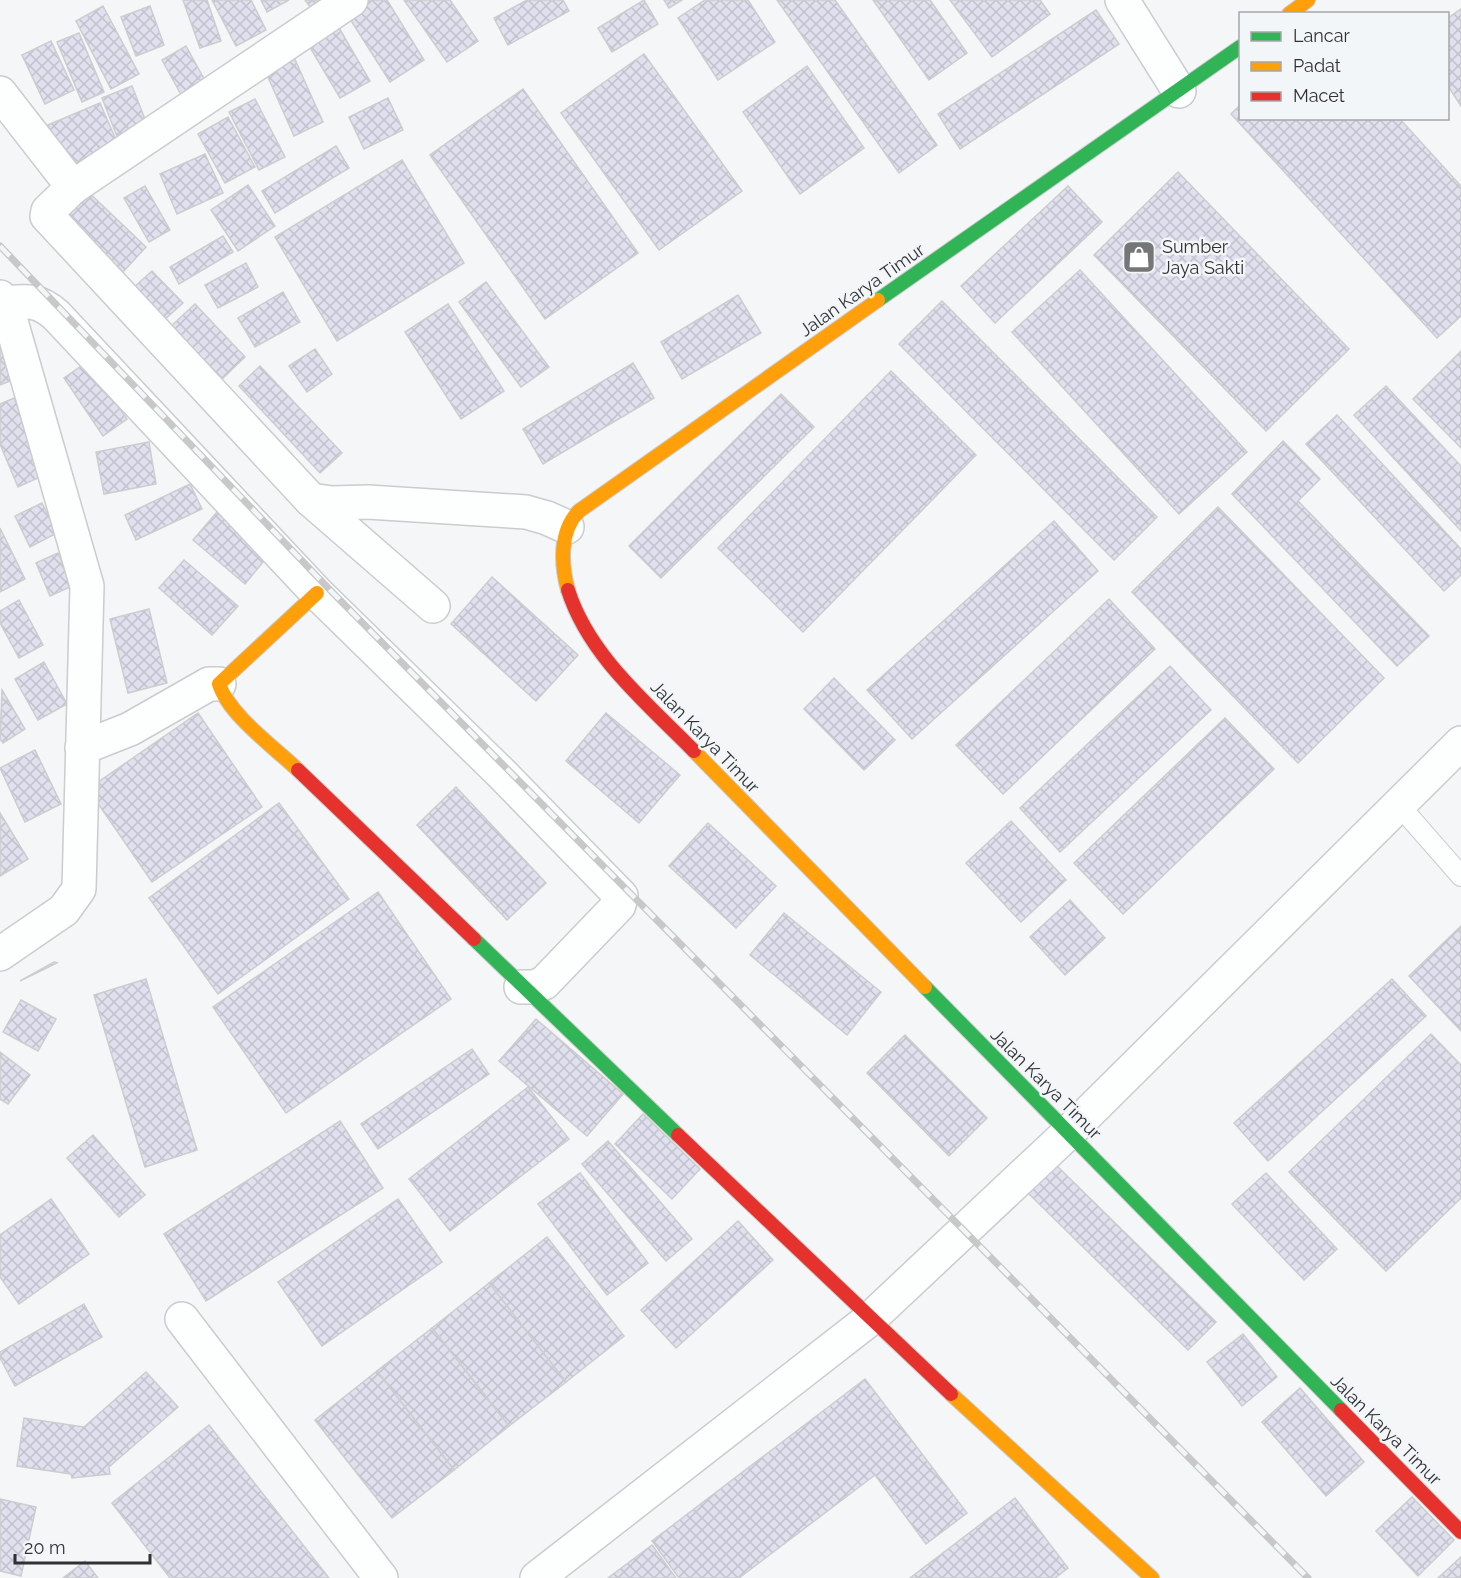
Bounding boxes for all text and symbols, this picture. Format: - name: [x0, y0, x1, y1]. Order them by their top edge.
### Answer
- legend: [1239, 12, 1449, 120]
- text: Lancar: [1293, 25, 1350, 46]
- text: Padat: [1293, 55, 1341, 76]
- text: Macet: [1293, 85, 1345, 106]
- place label: Sumber Jaya Sakti: [1162, 236, 1244, 278]
- street label: Jalan Karya Timur: [795, 238, 929, 341]
- shop icon: Sumber Jaya Sakti: [1121, 239, 1157, 275]
- street label: Jalan Karya Timur: [647, 676, 765, 798]
- street label: Jalan Karya Timur: [987, 1024, 1106, 1144]
- street label: Jalan Karya Timur: [1327, 1370, 1446, 1490]
- scale bar: [15, 1527, 150, 1565]
- text: 20 m: [24, 1537, 66, 1558]

